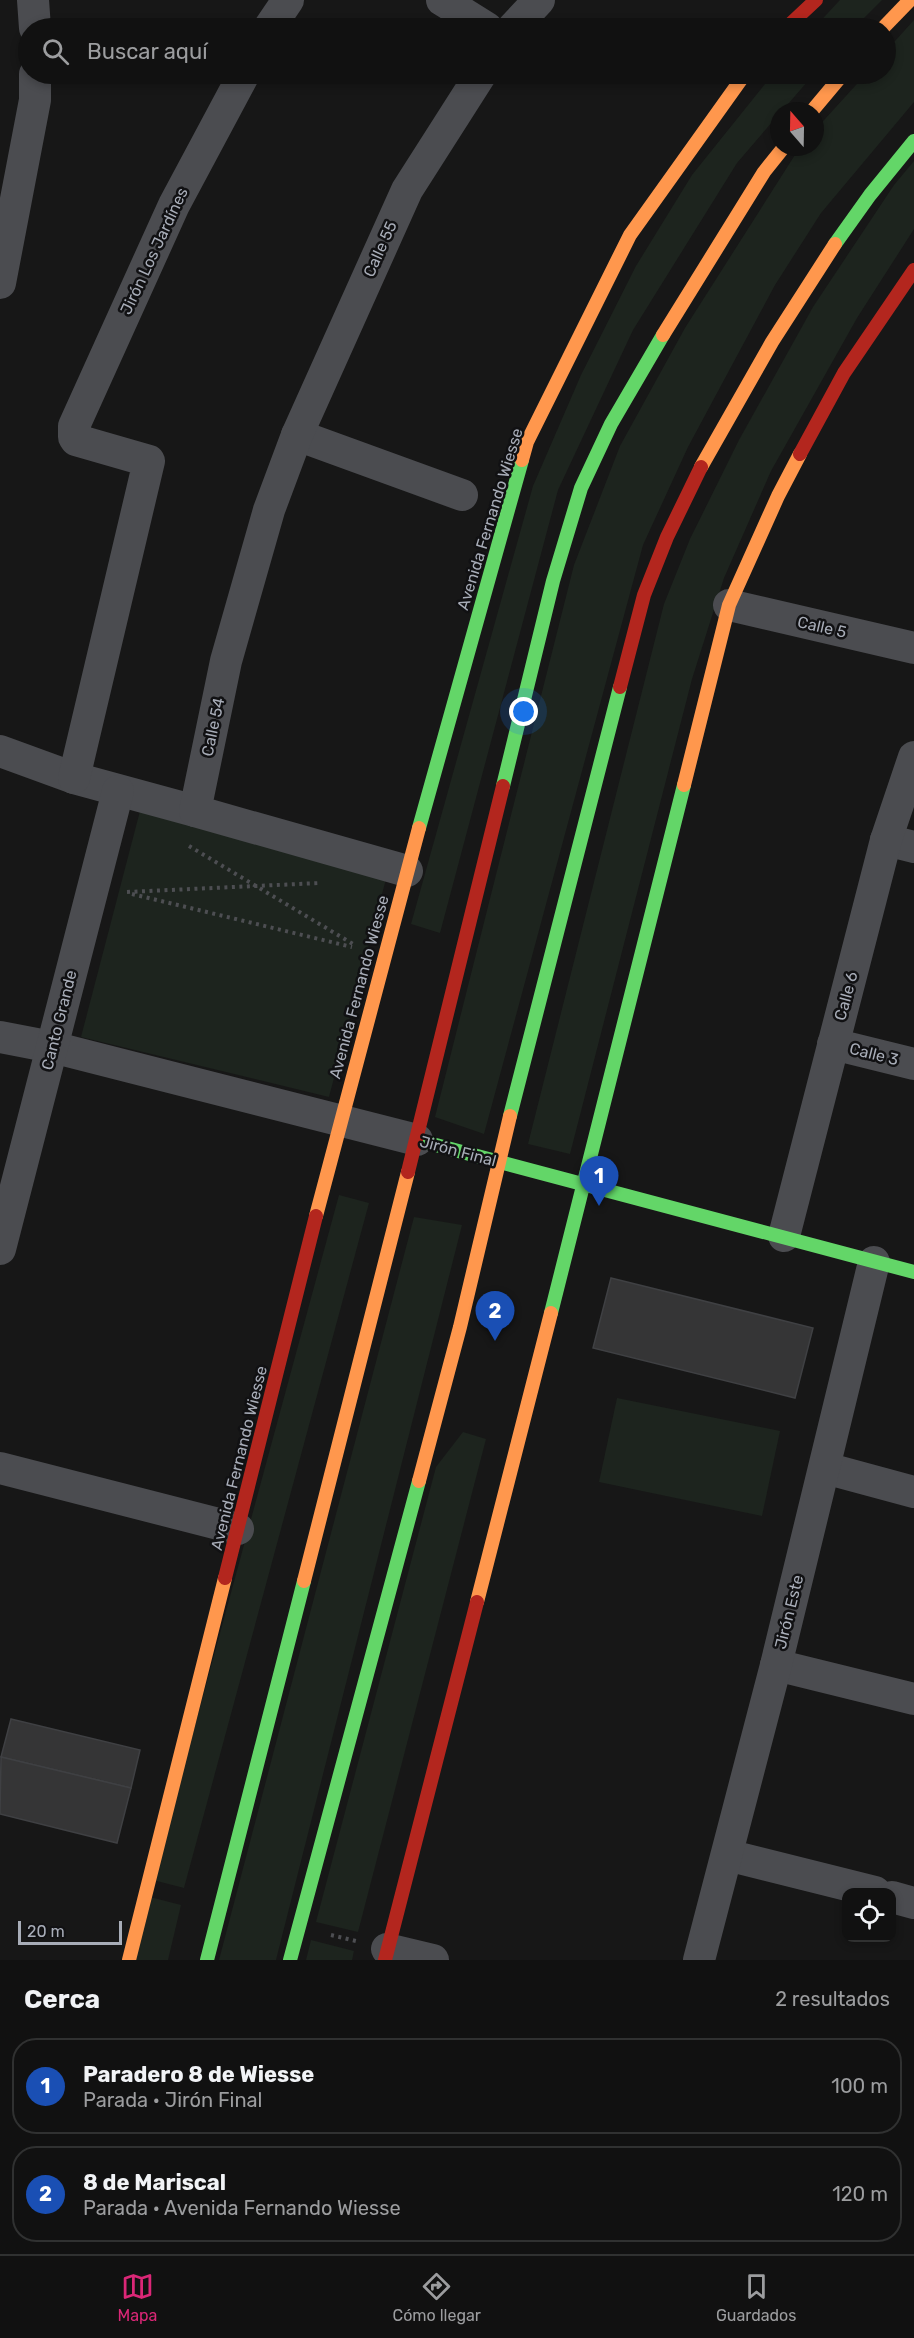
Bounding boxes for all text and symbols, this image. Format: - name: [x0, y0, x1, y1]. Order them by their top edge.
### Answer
- search box: [18, 18, 896, 84]
- icon: search: [39, 35, 72, 68]
- text: Buscar aquí: [87, 38, 208, 65]
- north arrow: [770, 102, 824, 156]
- street label: Jirón Los Jardínes: [116, 185, 192, 317]
- street label: Calle 55: [359, 218, 401, 280]
- street label: Avenida Fernando Wiesse: [453, 426, 527, 612]
- street label: Calle 5: [796, 612, 848, 642]
- street label: Calle 54: [198, 696, 228, 758]
- your location: [509, 697, 538, 726]
- street label: Avenida Fernando Wiesse: [325, 893, 393, 1081]
- street label: Canto Grande: [37, 968, 81, 1072]
- street label: Calle 6: [830, 969, 862, 1023]
- street label: Calle 3: [848, 1039, 900, 1069]
- street label: Jirón Final: [418, 1132, 498, 1170]
- pin: 1: [580, 1156, 618, 1206]
- pin: 2: [476, 1292, 514, 1341]
- street label: Avenida Fernando Wiesse: [207, 1364, 271, 1552]
- street label: Jirón Este: [771, 1573, 807, 1651]
- map controls: [842, 1888, 896, 1942]
- button: locate: [842, 1888, 896, 1942]
- scale bar: [18, 1918, 122, 1946]
- text: 20 m: [27, 1922, 65, 1941]
- text: Cerca: [24, 1984, 100, 2015]
- text: 2 resultados: [775, 1987, 890, 2011]
- text: Paradero 8 de Wiesse: [83, 2061, 314, 2088]
- text: 1: [41, 2074, 50, 2098]
- text: 100 m: [831, 2074, 888, 2098]
- text: Parada · Jirón Final: [83, 2088, 262, 2112]
- text: 8 de Mariscal: [83, 2169, 226, 2196]
- text: 2: [39, 2182, 52, 2206]
- text: 120 m: [832, 2182, 888, 2206]
- text: Parada · Avenida Fernando Wiesse: [83, 2196, 401, 2220]
- tab: Mapa: [118, 2270, 157, 2325]
- tab: Cómo llegar: [393, 2270, 481, 2325]
- tab: Guardados: [716, 2270, 796, 2325]

